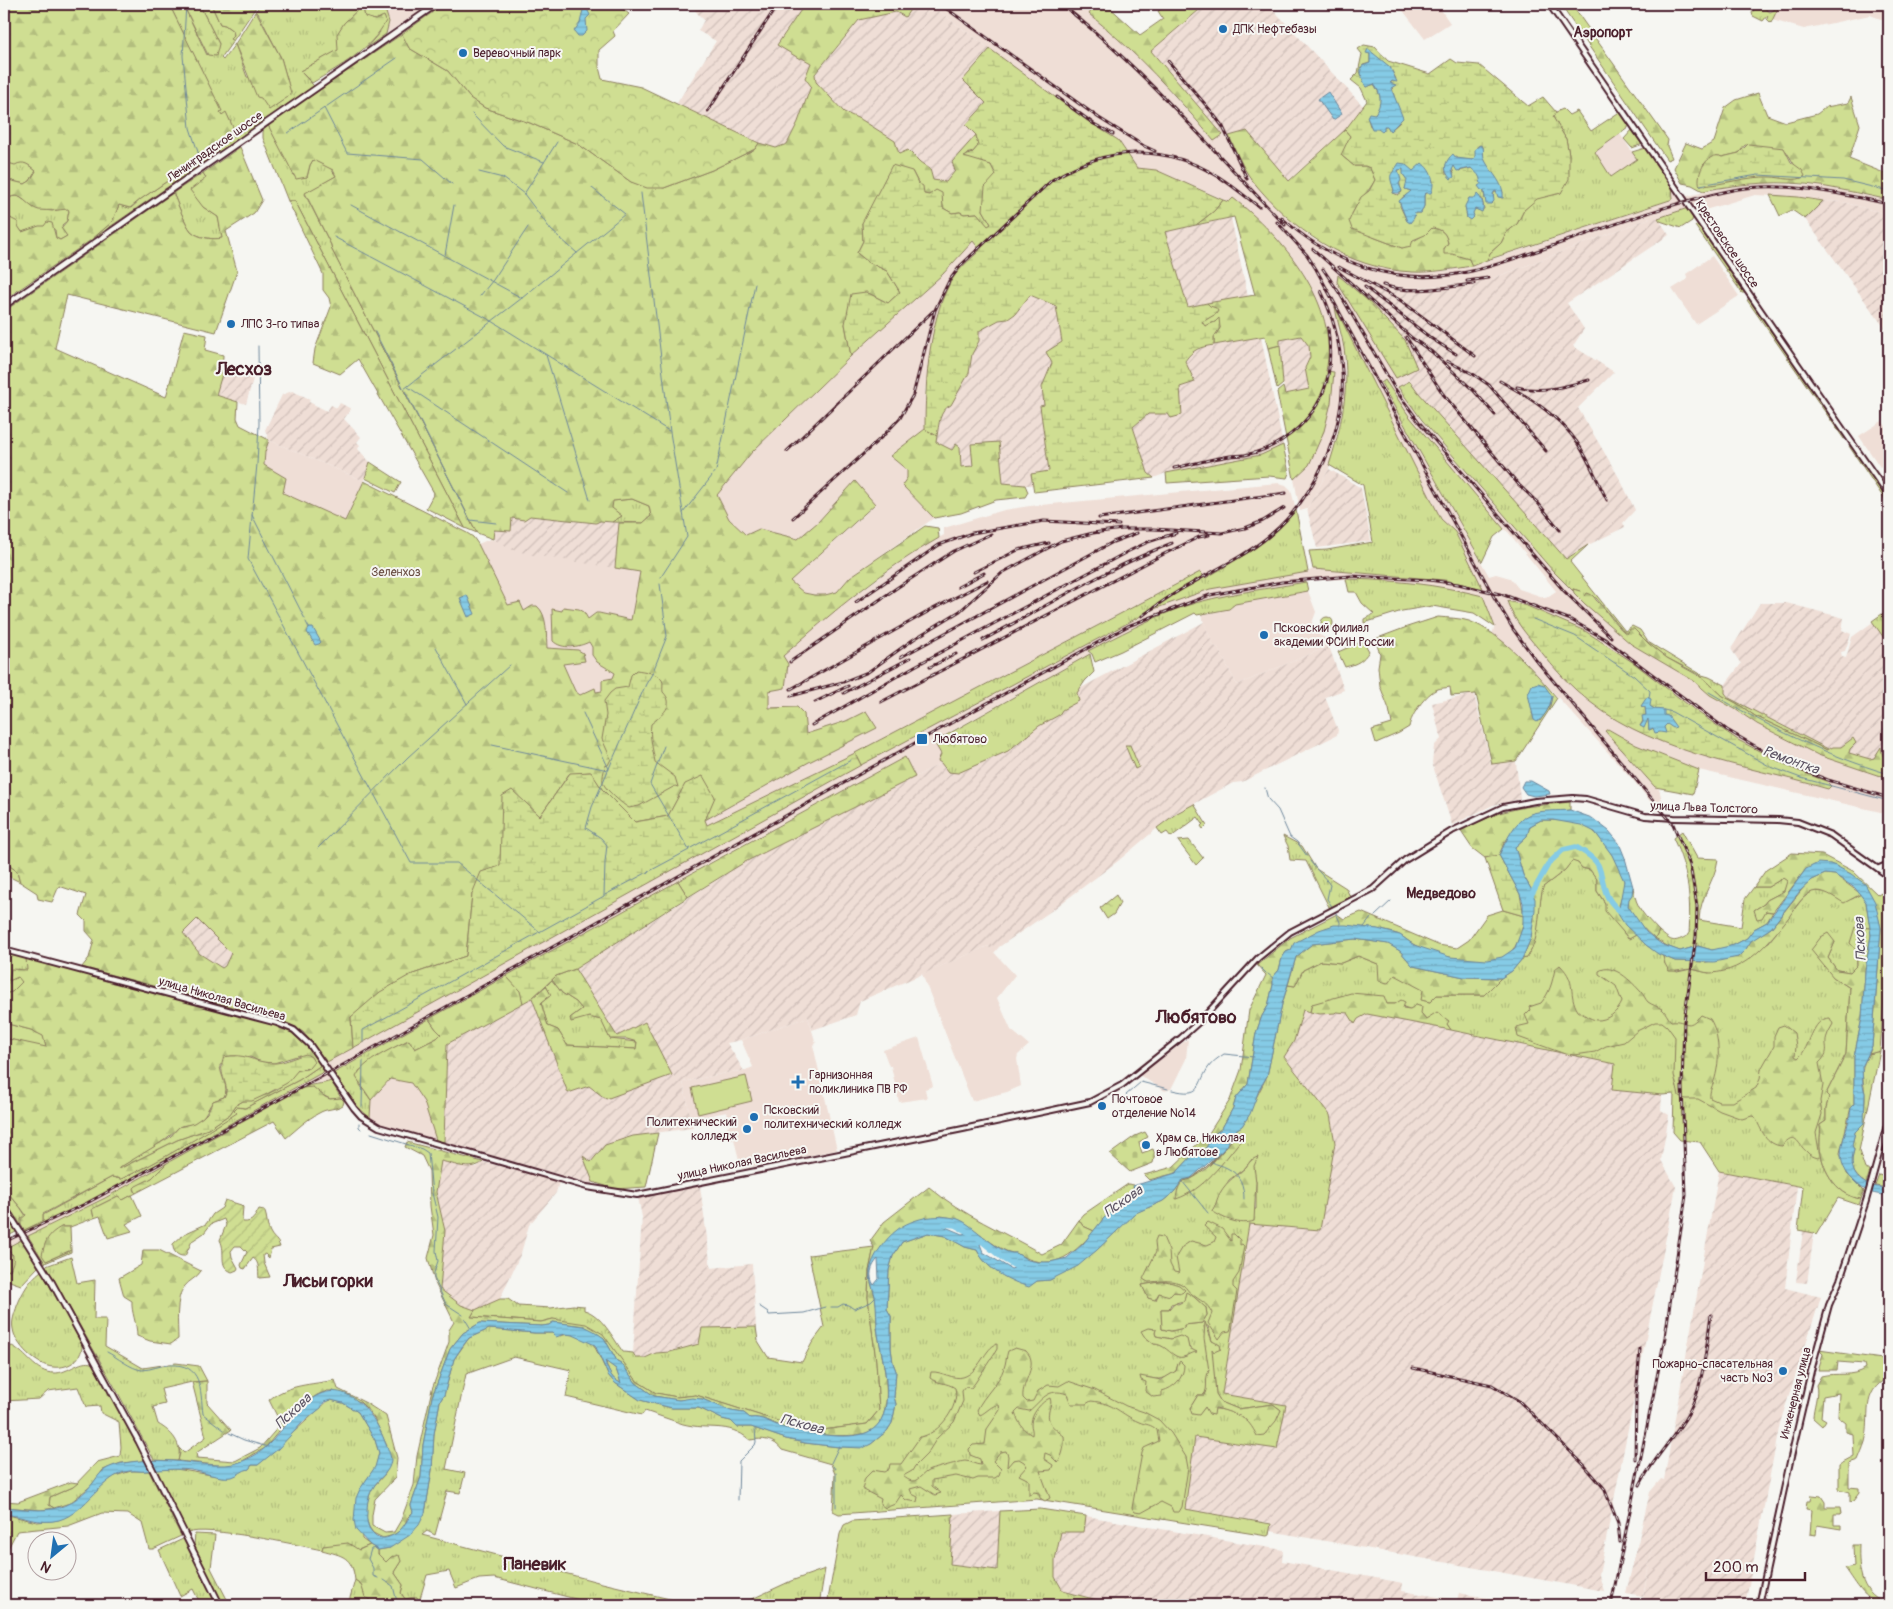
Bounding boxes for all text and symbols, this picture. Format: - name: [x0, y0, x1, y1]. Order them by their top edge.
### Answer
- place label: ДПК Нефтебазы: [1232, 22, 1317, 37]
- marker: ДПК Нефтебазы: [1217, 23, 1229, 35]
- district label: Аэропорт: [1574, 24, 1633, 41]
- place label: Веревочный парк: [473, 46, 561, 61]
- marker: Веревочный парк: [457, 47, 469, 59]
- street label: Ленинградское шоссе: [163, 108, 266, 186]
- street label: Крестовское шоссе: [1692, 197, 1762, 291]
- place label: ЛПС 3-го типва: [240, 317, 320, 332]
- marker: ЛПС 3-го типва: [225, 318, 237, 330]
- district label: Лесхоз: [215, 358, 272, 381]
- park label: Зеленхоз: [371, 565, 421, 580]
- place label: Псковский филиал академии ФСИН России: [1274, 621, 1394, 650]
- marker: Псковский филиал академии ФСИН России: [1258, 629, 1270, 641]
- marker: Любятово: [915, 732, 929, 746]
- place label: Любятово: [932, 732, 987, 747]
- water label: Ремонтка: [1761, 742, 1823, 778]
- street label: улица Льва Толстого: [1649, 799, 1759, 817]
- district label: Медведово: [1406, 885, 1476, 902]
- water label: Пскова: [1850, 915, 1870, 961]
- street label: улица Николая Васильева: [156, 973, 288, 1024]
- district label: Любятово: [1155, 1006, 1237, 1029]
- place label: Гарнизонная поликлиника ПВ РФ: [809, 1068, 907, 1097]
- marker: Гарнизонная поликлиника ПВ РФ: [791, 1075, 805, 1089]
- place label: Почтовое отделение №14: [1112, 1092, 1196, 1121]
- marker: Почтовое отделение №14: [1096, 1100, 1108, 1112]
- place label: Псковский политехнический колледж: [764, 1103, 902, 1132]
- marker: Псковский политехнический колледж: [748, 1111, 760, 1123]
- place label: Политехнический колледж: [647, 1115, 737, 1144]
- marker: Политехнический колледж: [741, 1123, 753, 1135]
- place label: Храм св. Николая в Любятове: [1156, 1131, 1245, 1160]
- marker: Храм св. Николая в Любятове: [1140, 1139, 1152, 1151]
- street label: улица Николая Васильева: [675, 1142, 808, 1184]
- water label: Пскова: [1100, 1181, 1147, 1220]
- district label: Лисьи горки: [282, 1270, 373, 1293]
- street label: Инженерная улица: [1777, 1345, 1815, 1440]
- place label: Пожарно-спасательная часть №3: [1652, 1357, 1773, 1386]
- marker: Пожарно-спасательная часть №3: [1777, 1365, 1789, 1377]
- water label: Пскова: [271, 1389, 316, 1432]
- water label: Пскова: [779, 1410, 827, 1438]
- north arrow: [28, 1532, 78, 1582]
- scale bar: [1706, 1549, 1804, 1581]
- district label: Паневик: [503, 1553, 567, 1576]
- text: N: [38, 1557, 54, 1577]
- text: 200 m: [1713, 1558, 1758, 1577]

